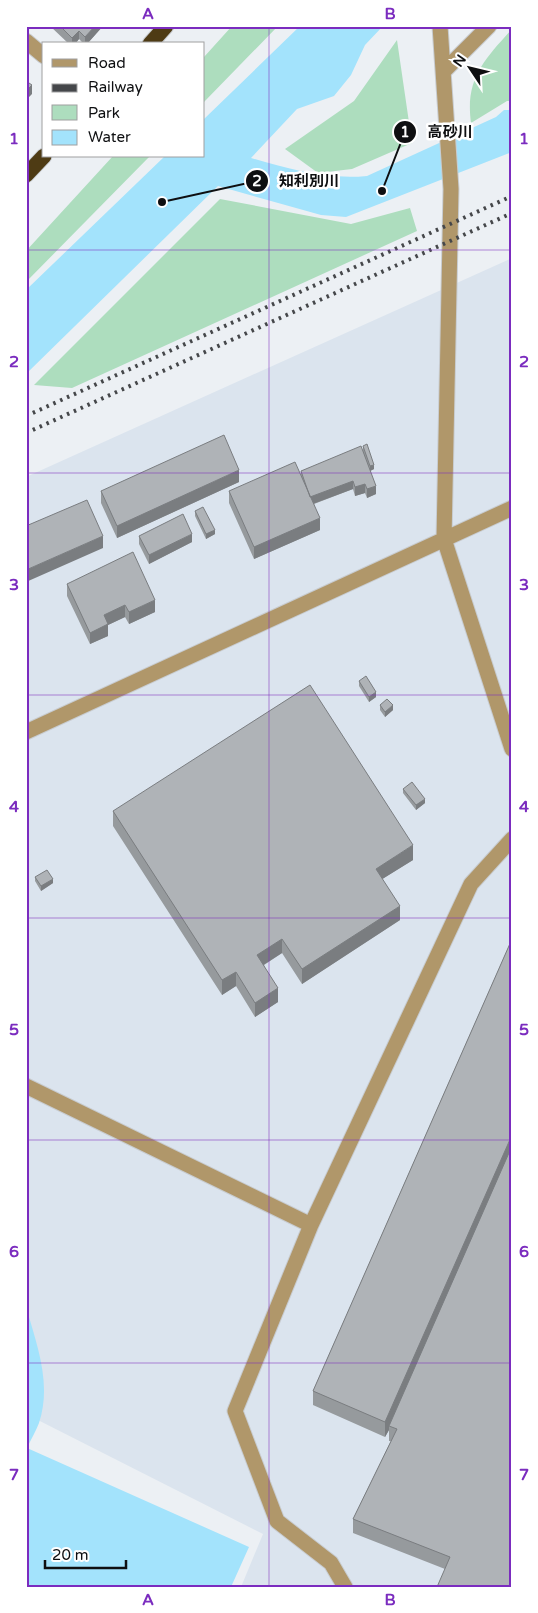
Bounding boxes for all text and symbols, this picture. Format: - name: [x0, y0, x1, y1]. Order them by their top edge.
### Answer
- text: A: [142, 4, 154, 24]
- text: B: [384, 4, 396, 24]
- legend: [42, 42, 205, 158]
- north arrow: [446, 42, 496, 92]
- text: N: [450, 51, 470, 70]
- text: Road: [88, 54, 126, 72]
- text: Railway: [88, 78, 143, 96]
- text: Park: [88, 104, 120, 122]
- callout: 高砂川: [392, 117, 482, 147]
- text: 1: [400, 123, 410, 141]
- text: 高砂川: [427, 123, 473, 141]
- text: Water: [88, 128, 131, 146]
- text: 1: [9, 129, 19, 149]
- text: 1: [519, 129, 529, 149]
- callout: 知利別川: [244, 166, 349, 196]
- text: 2: [252, 172, 262, 190]
- text: 知利別川: [279, 172, 339, 190]
- text: 2: [9, 352, 19, 372]
- text: 2: [519, 352, 529, 372]
- text: 3: [9, 575, 19, 595]
- text: 3: [519, 575, 529, 595]
- text: 4: [9, 797, 19, 817]
- text: 4: [519, 797, 529, 817]
- text: 5: [9, 1020, 19, 1040]
- text: 5: [519, 1020, 529, 1040]
- text: 6: [9, 1242, 19, 1262]
- text: 6: [519, 1242, 529, 1262]
- text: 7: [9, 1465, 19, 1485]
- text: 7: [519, 1465, 529, 1485]
- scale bar: [45, 1538, 126, 1570]
- text: 20 m: [52, 1546, 89, 1564]
- text: A: [142, 1590, 154, 1610]
- text: B: [384, 1590, 396, 1610]

